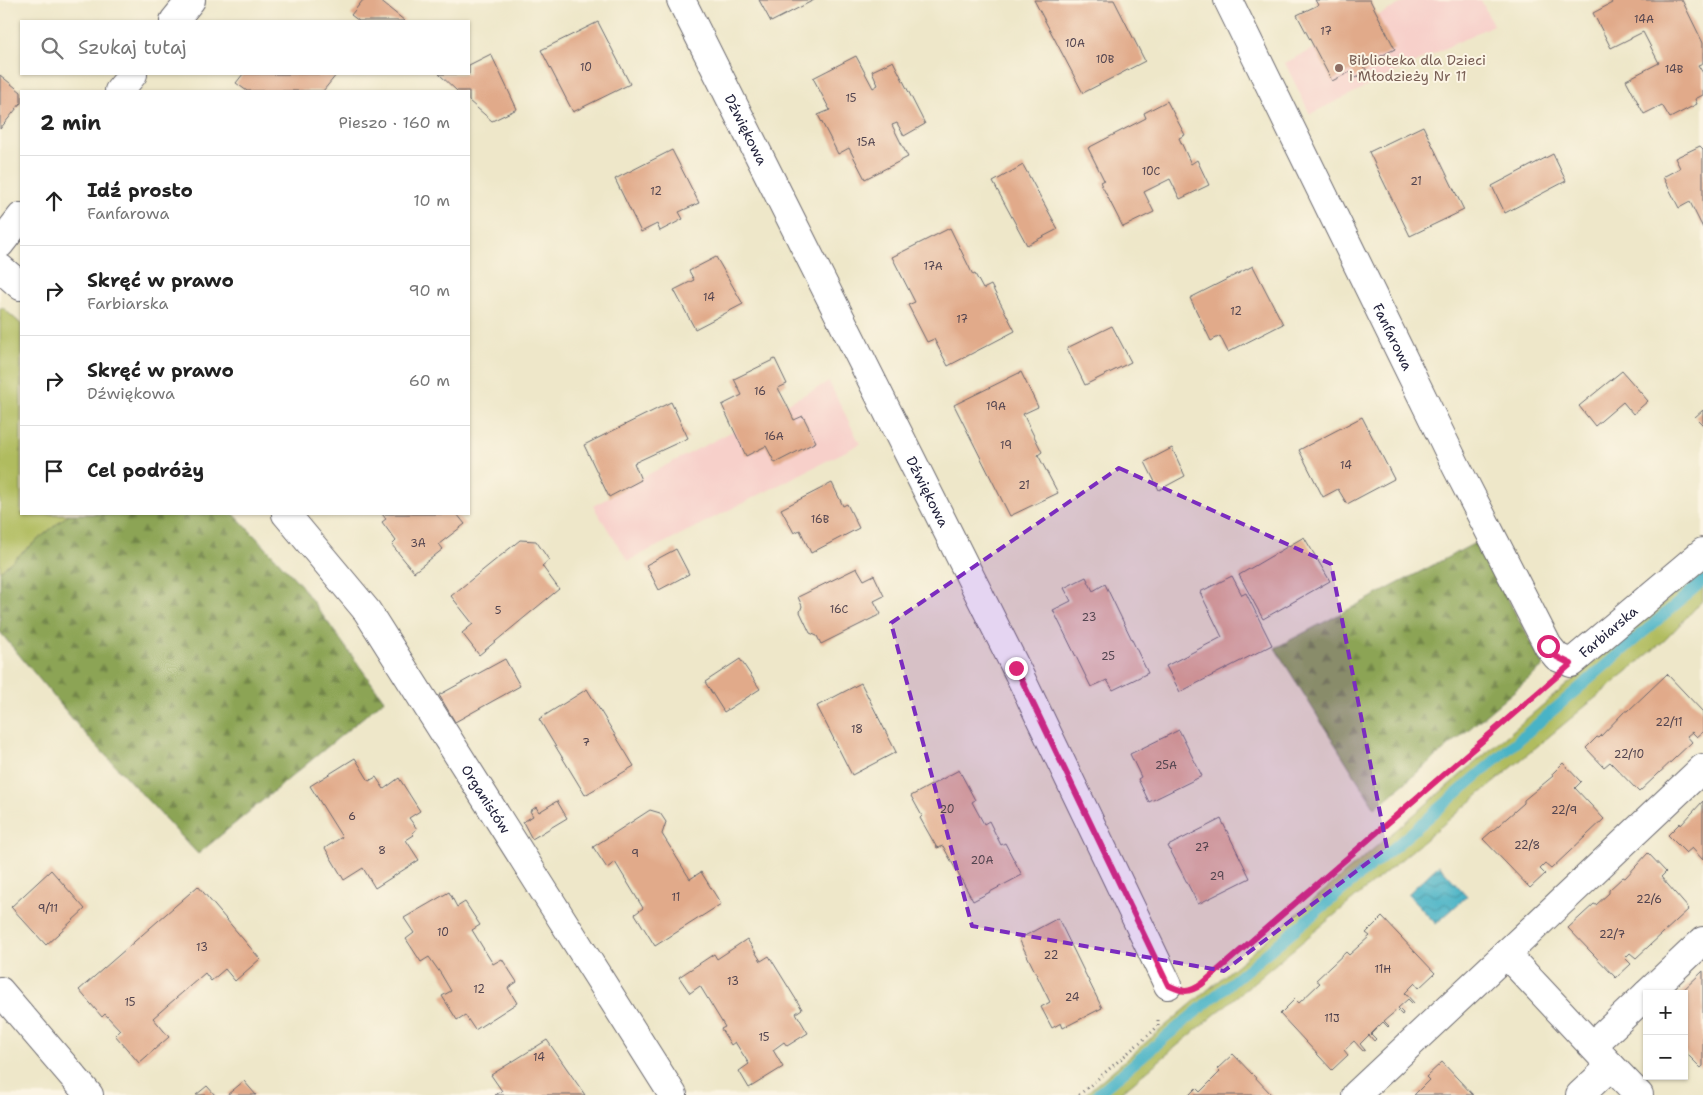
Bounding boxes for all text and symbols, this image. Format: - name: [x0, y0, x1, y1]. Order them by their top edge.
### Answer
- house number: 14A: [1634, 12, 1654, 27]
- search box: [20, 20, 470, 75]
- house number: 17: [1320, 24, 1332, 39]
- icon: search: [38, 34, 66, 62]
- text: Szukaj tutaj: [78, 35, 187, 60]
- house number: 10A: [1065, 36, 1085, 51]
- place label: Biblioteka dla Dzieci i Młodzieży Nr 11: [1349, 51, 1486, 85]
- house number: 10B: [1096, 52, 1115, 67]
- house number: 10: [580, 60, 592, 75]
- marker: Biblioteka dla Dzieci i Młodzieży Nr 11: [1333, 62, 1345, 74]
- house number: 14B: [1665, 62, 1684, 77]
- street label: Dźwiękowa: [721, 91, 771, 168]
- house number: 15: [845, 91, 857, 106]
- text: 2 min: [40, 109, 101, 137]
- text: Pieszo · 160 m: [339, 112, 450, 133]
- house number: 15A: [856, 135, 876, 150]
- house number: 10C: [1142, 164, 1161, 179]
- house number: 21: [1410, 174, 1422, 189]
- text: Idź prosto: [87, 178, 193, 203]
- house number: 12: [650, 184, 662, 199]
- icon: ahead: [40, 187, 68, 215]
- text: 10 m: [413, 190, 450, 211]
- text: Fanfarowa: [87, 203, 169, 224]
- house number: 17A: [923, 259, 943, 274]
- text: Skręć w prawo: [87, 268, 234, 293]
- icon: right: [40, 277, 68, 305]
- text: 90 m: [409, 280, 450, 301]
- house number: 14: [703, 290, 715, 305]
- text: Farbiarska: [87, 293, 168, 314]
- street label: Fanfarowa: [1369, 300, 1417, 373]
- house number: 12: [1230, 304, 1242, 319]
- house number: 17: [956, 312, 968, 327]
- text: Skręć w prawo: [87, 358, 234, 383]
- icon: right: [40, 367, 68, 395]
- text: 60 m: [409, 370, 450, 391]
- text: Dźwiękowa: [87, 383, 175, 404]
- house number: 16: [754, 384, 766, 399]
- house number: 19A: [986, 399, 1006, 414]
- house number: 16A: [764, 429, 784, 444]
- house number: 19: [1000, 438, 1012, 453]
- street label: Dźwiękowa: [902, 453, 953, 530]
- icon: arrive: [40, 457, 68, 485]
- text: Cel podróży: [87, 458, 204, 483]
- house number: 14: [1340, 458, 1352, 473]
- house number: 21: [1018, 478, 1030, 493]
- house number: 16B: [811, 512, 830, 527]
- house number: 3A: [410, 536, 426, 551]
- house number: 16C: [830, 602, 848, 617]
- street label: Farbiarska: [1575, 602, 1642, 662]
- house number: 5: [495, 603, 502, 618]
- house number: 23: [1082, 610, 1096, 625]
- route start: [1537, 635, 1560, 658]
- house number: 25: [1101, 649, 1115, 664]
- route end: [1005, 657, 1028, 680]
- house number: 22/11: [1655, 715, 1683, 730]
- house number: 18: [851, 722, 863, 737]
- house number: 7: [582, 735, 590, 750]
- house number: 22/10: [1614, 747, 1644, 762]
- house number: 25A: [1155, 758, 1177, 773]
- street label: Organistów: [457, 761, 514, 837]
- house number: 20: [939, 802, 955, 817]
- house number: 22/9: [1551, 803, 1577, 818]
- house number: 6: [348, 809, 356, 824]
- house number: 22/8: [1514, 838, 1540, 853]
- house number: 27: [1195, 840, 1210, 855]
- house number: 8: [378, 843, 386, 858]
- house number: 9: [631, 846, 639, 861]
- house number: 20A: [970, 853, 994, 868]
- house number: 29: [1210, 869, 1224, 884]
- house number: 11: [672, 890, 680, 905]
- house number: 22/6: [1636, 892, 1662, 907]
- house number: 9/11: [38, 901, 58, 916]
- house number: 10: [437, 925, 449, 940]
- house number: 22/7: [1599, 927, 1625, 942]
- house number: 13: [196, 940, 208, 955]
- house number: 22: [1044, 948, 1058, 963]
- house number: 11H: [1375, 962, 1391, 977]
- house number: 13: [727, 974, 739, 989]
- house number: 12: [473, 982, 485, 997]
- house number: 24: [1065, 990, 1080, 1005]
- map controls: [1643, 990, 1688, 1080]
- button: +: [1643, 990, 1688, 1035]
- house number: 15: [124, 995, 136, 1010]
- house number: 11J: [1324, 1011, 1340, 1026]
- house number: 15: [758, 1030, 770, 1045]
- button: −: [1643, 1035, 1688, 1080]
- house number: 14: [533, 1050, 545, 1065]

